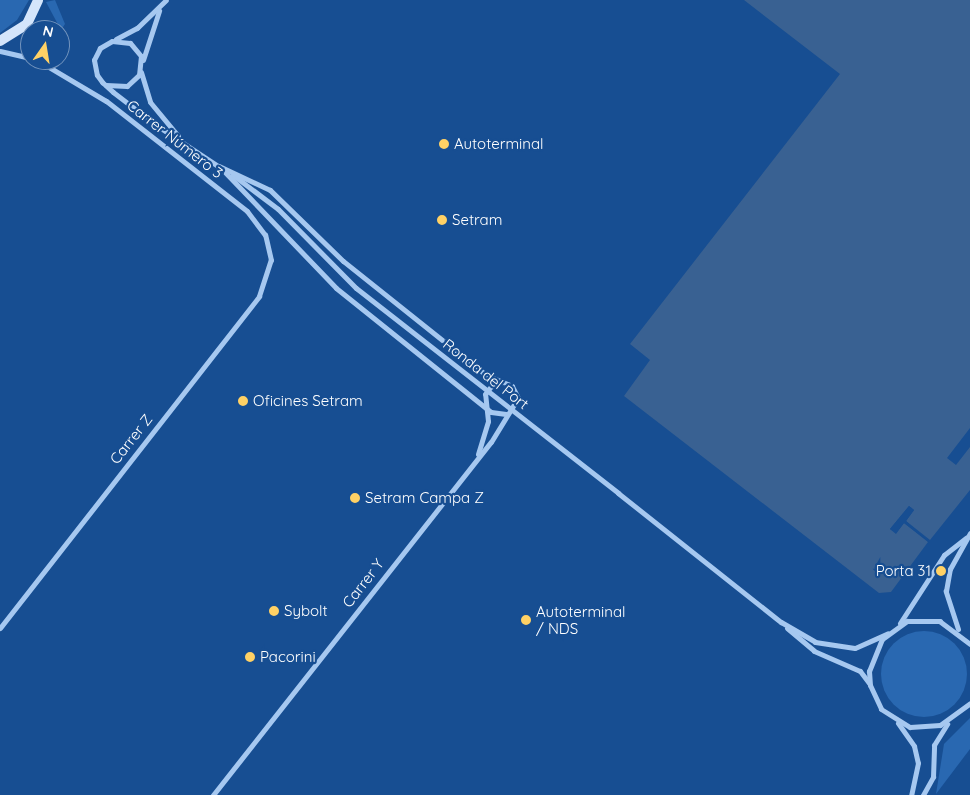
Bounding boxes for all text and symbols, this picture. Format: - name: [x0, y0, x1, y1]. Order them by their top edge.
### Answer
- north arrow: [20, 20, 70, 70]
- text: N: [41, 21, 55, 41]
- street label: Carrer Número 3: [124, 96, 226, 182]
- place label: Autoterminal: [454, 135, 544, 153]
- marker: Autoterminal: [438, 138, 450, 150]
- place label: Setram: [452, 211, 502, 229]
- marker: Setram: [436, 214, 448, 226]
- street label: Ronda del Port: [440, 335, 532, 413]
- place label: Oficines Setram: [253, 392, 363, 410]
- marker: Oficines Setram: [237, 395, 249, 407]
- street label: Carrer Z: [106, 411, 156, 467]
- place label: Setram Campa Z: [365, 489, 484, 507]
- marker: Setram Campa Z: [349, 492, 361, 504]
- street label: Carrer Y: [338, 555, 388, 611]
- place label: Porta 31: [876, 562, 931, 580]
- marker: Porta 31: [935, 565, 947, 577]
- place label: Sybolt: [284, 602, 328, 620]
- place label: Autoterminal / NDS: [536, 602, 626, 637]
- marker: Sybolt: [268, 605, 280, 617]
- marker: Autoterminal / NDS: [520, 614, 532, 626]
- place label: Pacorini: [260, 648, 316, 666]
- marker: Pacorini: [244, 651, 256, 663]

